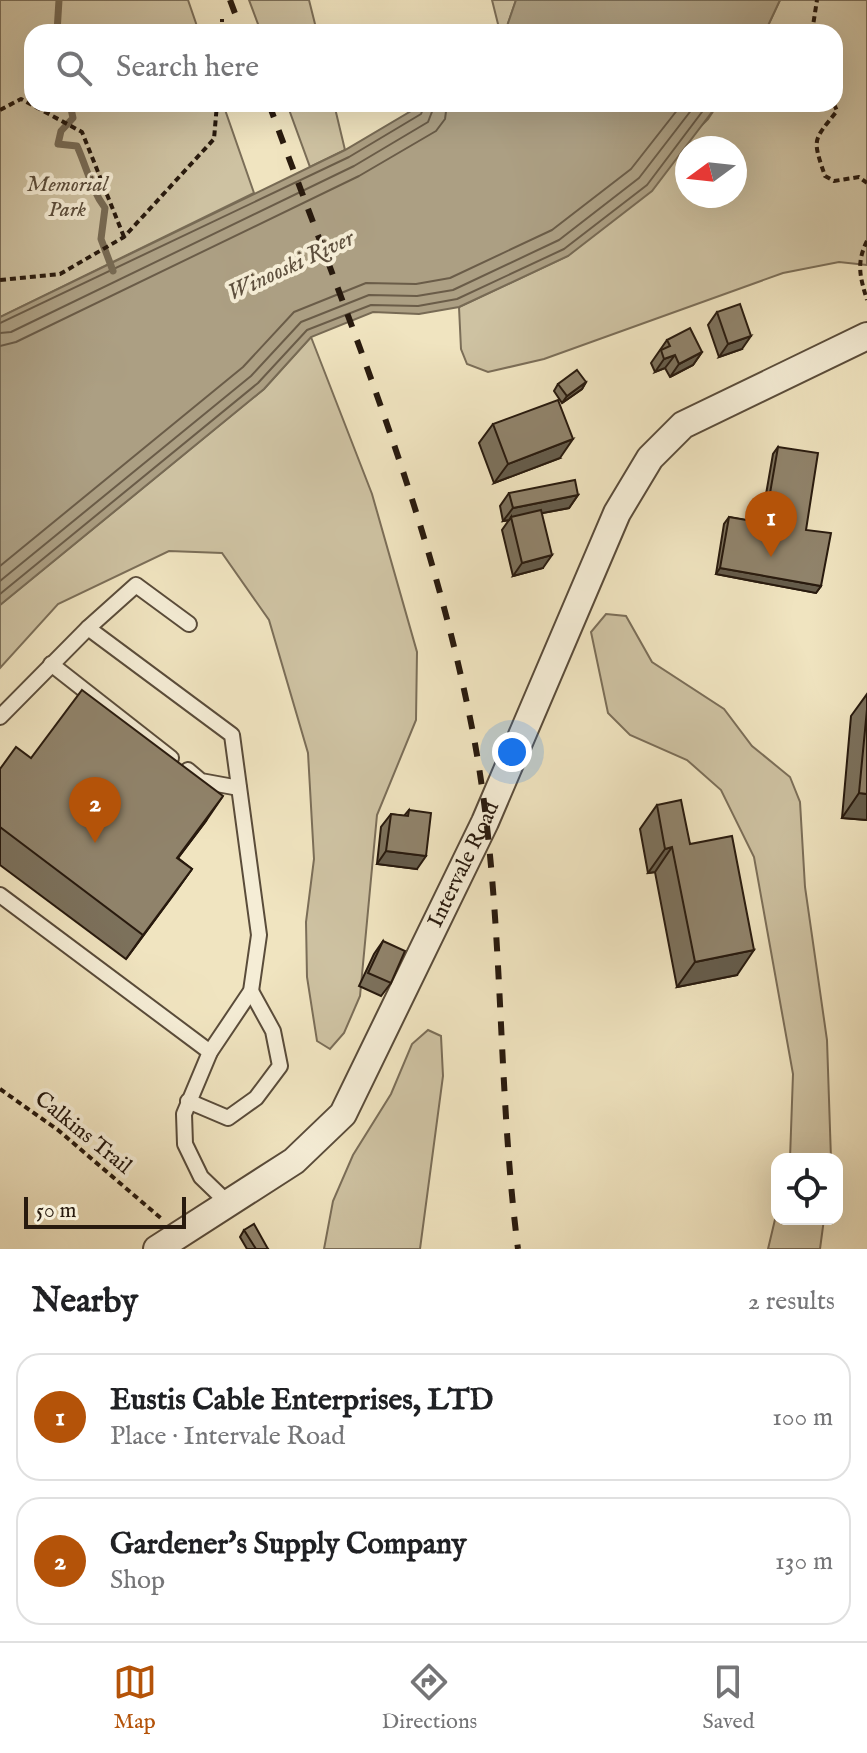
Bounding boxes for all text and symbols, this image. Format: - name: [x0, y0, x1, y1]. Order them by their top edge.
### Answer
- search box: [24, 24, 843, 112]
- icon: search: [52, 46, 96, 90]
- text: Search here: [116, 49, 259, 87]
- north arrow: [675, 136, 747, 208]
- park label: Memorial Park: [26, 171, 109, 224]
- water label: Winooski River: [222, 222, 361, 309]
- pin: 1: [745, 491, 797, 557]
- your location: [492, 732, 532, 772]
- pin: 2: [69, 777, 121, 843]
- street label: Intervale Road: [422, 797, 506, 932]
- street label: Calkins Trail: [29, 1085, 137, 1181]
- map controls: [771, 1153, 843, 1225]
- button: locate: [771, 1153, 843, 1225]
- scale bar: [24, 1193, 186, 1229]
- text: 50 m: [36, 1197, 77, 1225]
- text: Nearby: [32, 1280, 138, 1323]
- text: 2 results: [748, 1285, 835, 1318]
- text: Eustis Cable Enterprises, LTD: [110, 1382, 493, 1420]
- text: 1: [55, 1401, 65, 1434]
- text: 100 m: [772, 1401, 833, 1434]
- text: Place · Intervale Road: [110, 1420, 345, 1453]
- text: Gardener's Supply Company: [110, 1526, 467, 1564]
- text: 2: [54, 1545, 66, 1578]
- text: 130 m: [775, 1545, 833, 1578]
- text: Shop: [110, 1564, 165, 1597]
- tab: Map: [113, 1660, 157, 1736]
- tab: Directions: [382, 1660, 477, 1736]
- tab: Saved: [702, 1660, 754, 1736]

